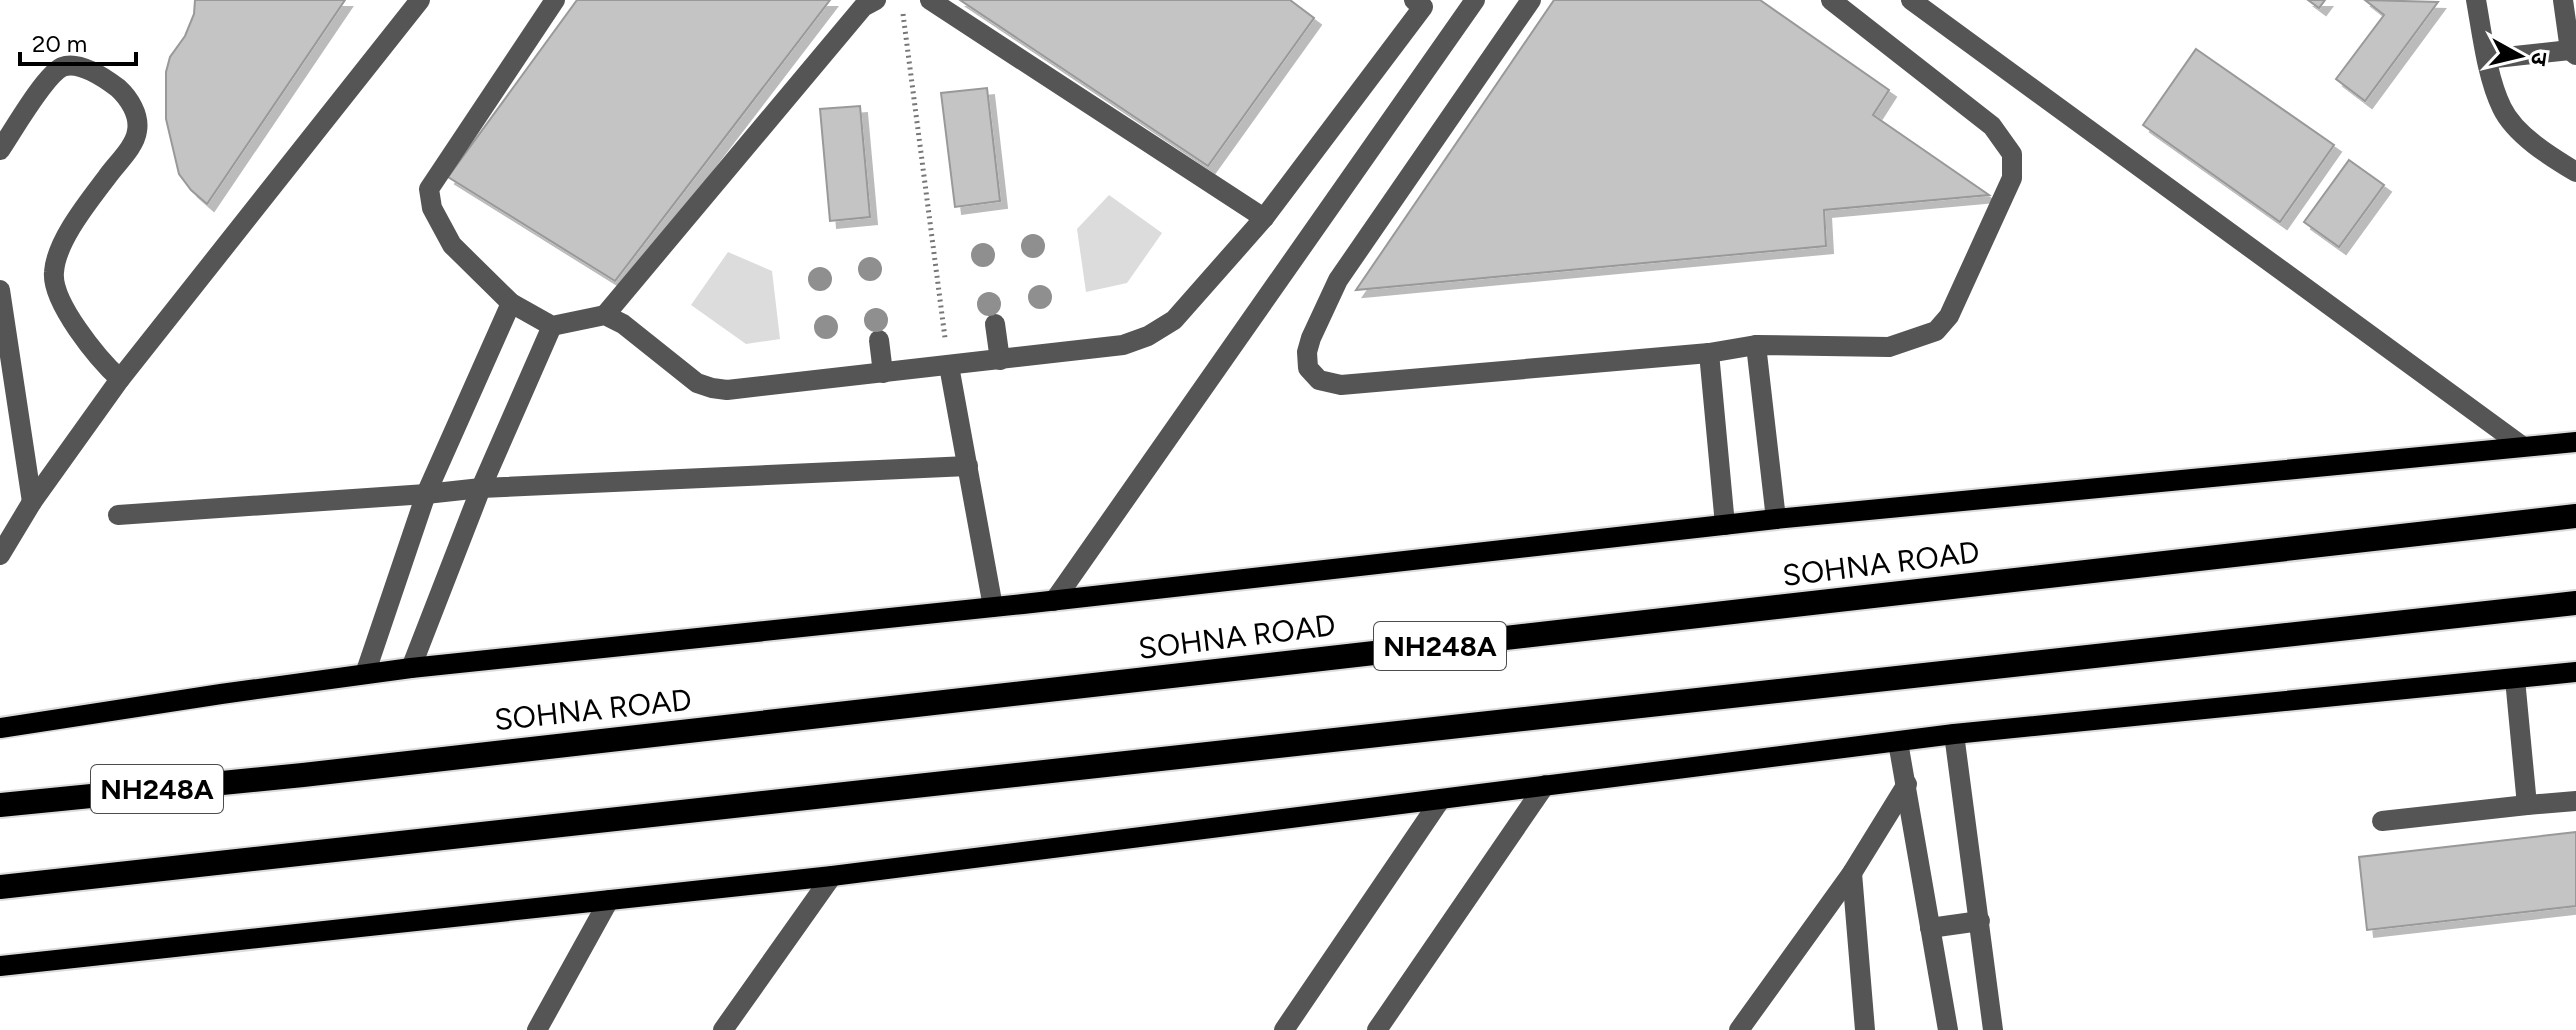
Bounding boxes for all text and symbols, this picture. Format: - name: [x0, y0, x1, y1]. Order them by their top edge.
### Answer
- scale bar: [20, 16, 136, 66]
- north arrow: [2480, 16, 2560, 96]
- text: 20 m: [32, 29, 87, 58]
- text: उ: [2525, 50, 2554, 68]
- street label: SOHNA ROAD: [1780, 533, 1982, 594]
- street label: SOHNA ROAD: [1136, 606, 1338, 667]
- road number: NH248A: [1374, 622, 1506, 670]
- street label: SOHNA ROAD: [492, 681, 693, 738]
- road number: NH248A: [91, 765, 223, 813]

